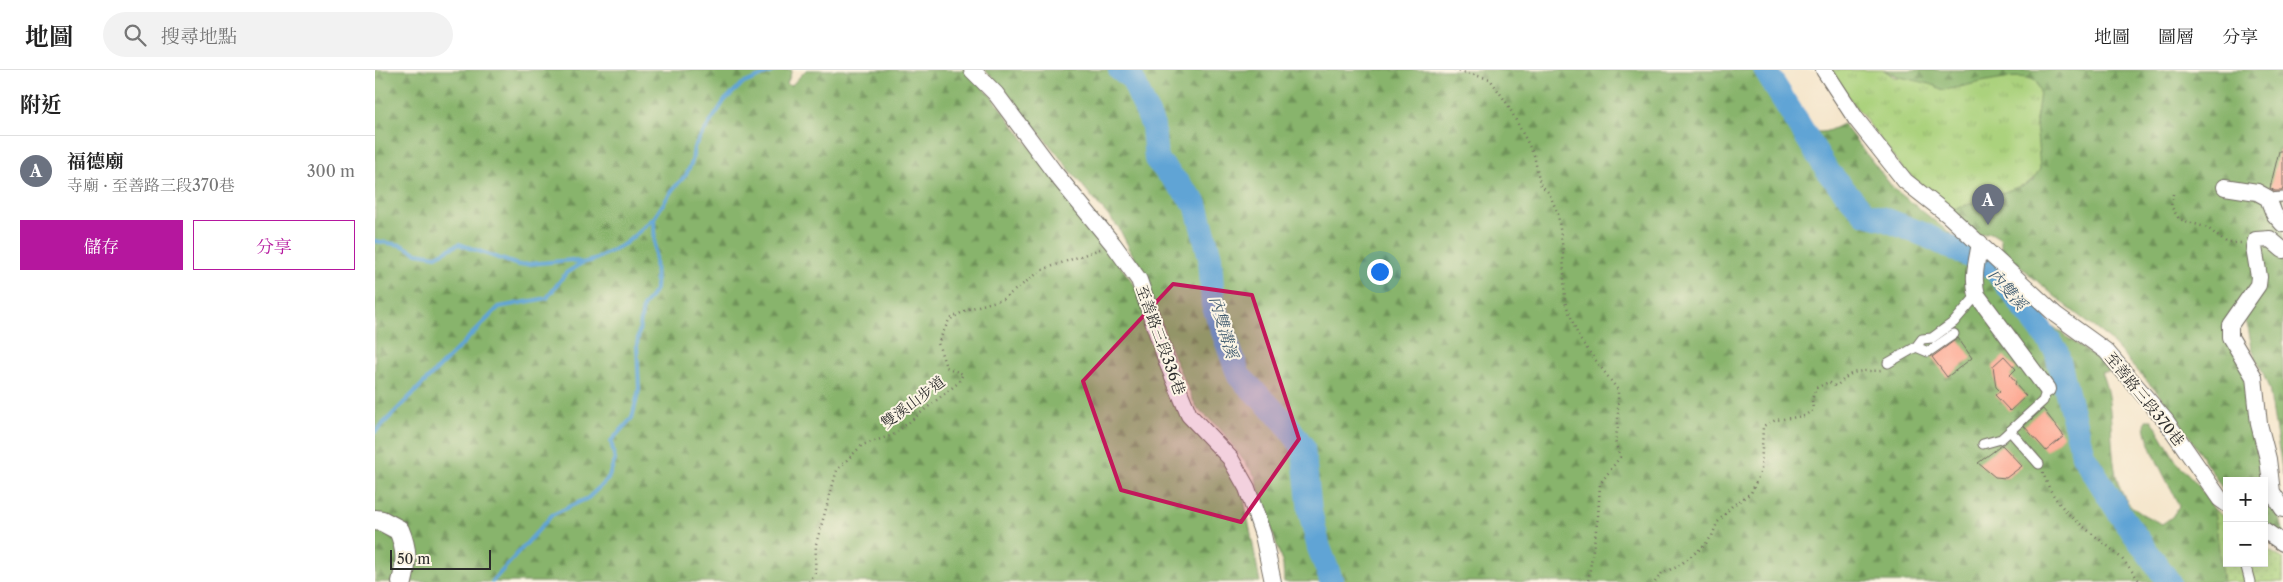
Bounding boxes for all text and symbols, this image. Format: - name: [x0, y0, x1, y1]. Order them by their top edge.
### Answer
- search box: [103, 12, 453, 57]
- icon: search: [121, 21, 149, 49]
- text: 地圖: [25, 22, 73, 51]
- text: 搜尋地點: [161, 25, 237, 48]
- text: 地圖: [2094, 26, 2130, 48]
- text: 圖層: [2158, 26, 2194, 48]
- text: 分享: [2222, 26, 2258, 48]
- text: 附近: [20, 92, 62, 117]
- text: 福德廟: [67, 150, 124, 173]
- text: A: [30, 161, 42, 181]
- text: 300 m: [307, 161, 355, 181]
- text: 寺廟 · 至善路三段370巷: [67, 175, 235, 195]
- pin: A: [1972, 184, 2004, 225]
- button: 儲存: [20, 220, 183, 270]
- button: 分享: [193, 220, 355, 270]
- your location: [1367, 259, 1393, 285]
- water label: 內雙溪: [1985, 264, 2033, 315]
- street label: 至善路三段336巷: [1132, 283, 1190, 397]
- water label: 內雙溝溪: [1206, 293, 1243, 362]
- street label: 至善路三段370巷: [2101, 348, 2189, 450]
- street label: 雙溪山步道: [877, 372, 949, 432]
- map controls: [2223, 477, 2268, 567]
- button: +: [2223, 477, 2268, 522]
- button: −: [2223, 522, 2268, 567]
- scale bar: [390, 547, 491, 570]
- text: 50 m: [397, 550, 430, 568]

